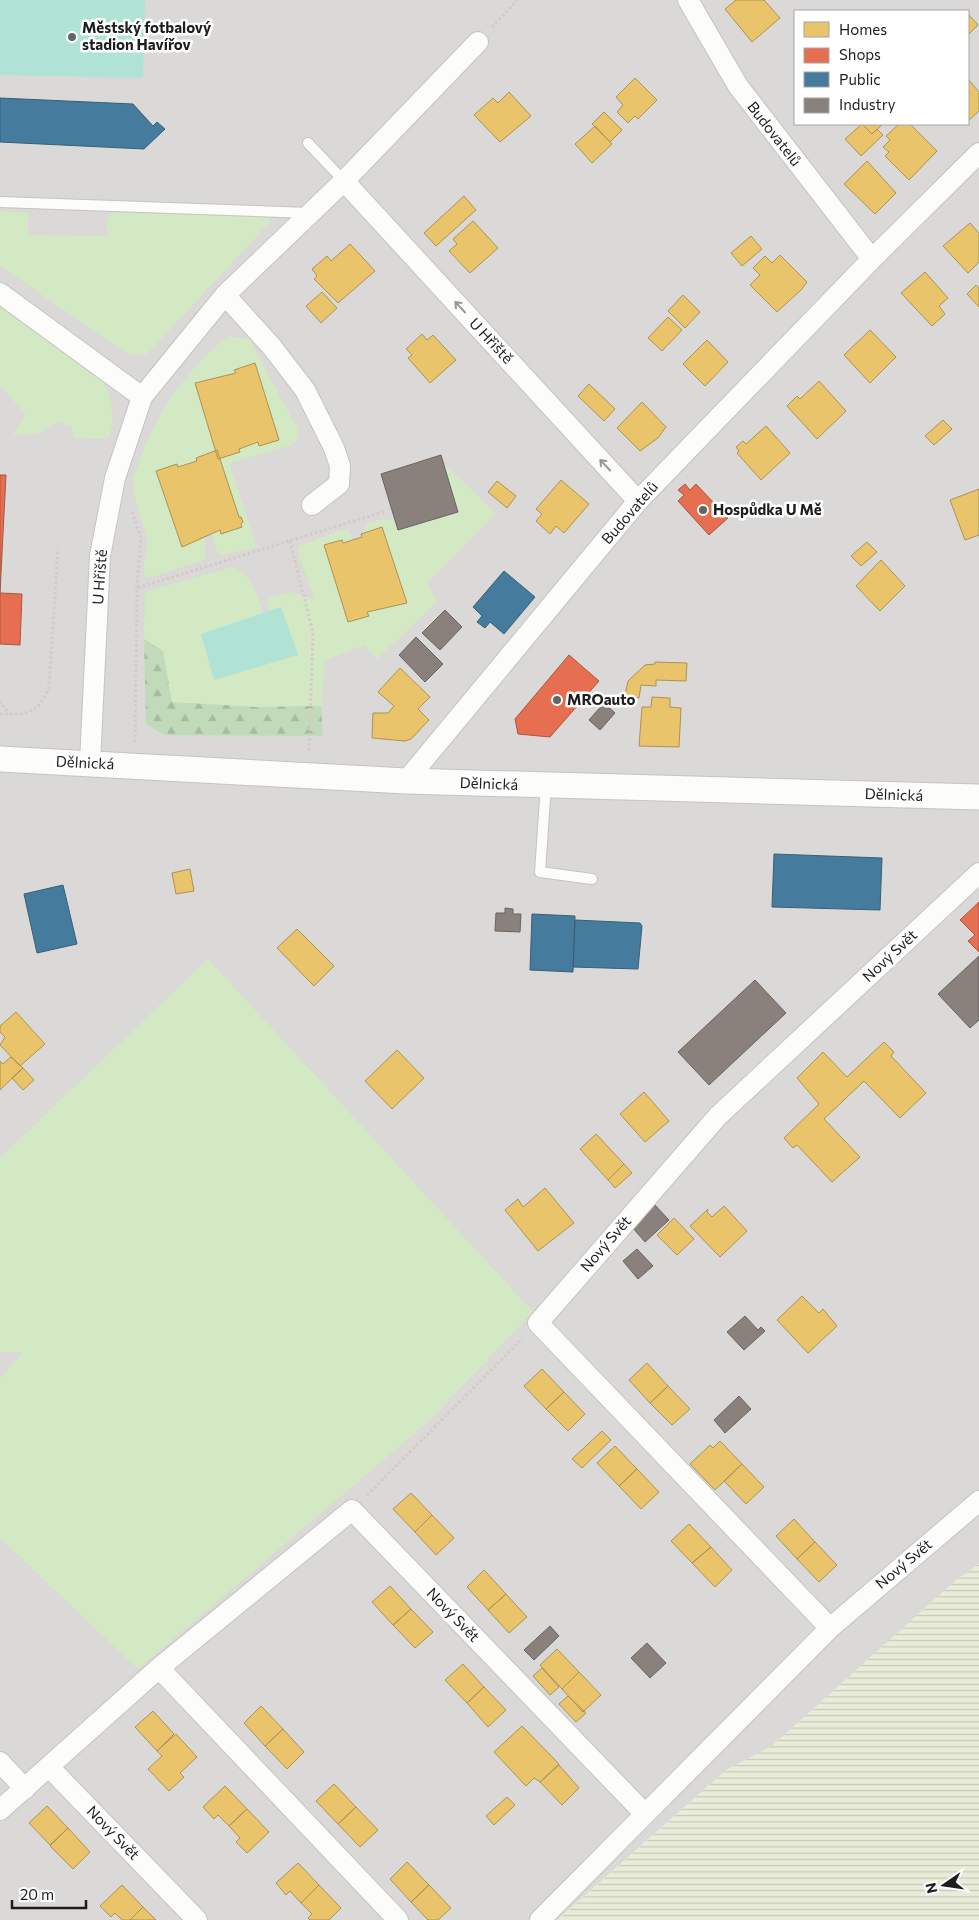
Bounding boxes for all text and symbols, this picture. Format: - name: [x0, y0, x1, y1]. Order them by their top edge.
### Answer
- legend: [794, 10, 969, 125]
- place label: Městský fotbalový stadion Havířov: [82, 18, 212, 53]
- text: Homes: [839, 20, 887, 38]
- marker: Městský fotbalový stadion Havířov: [66, 31, 78, 43]
- text: Shops: [839, 45, 881, 63]
- text: Public: [839, 70, 881, 88]
- text: Industry: [839, 95, 896, 113]
- street label: Budovatelů: [744, 98, 806, 169]
- one-way arrow: [454, 300, 465, 313]
- street label: U Hřiště: [466, 314, 517, 367]
- one-way arrow: [599, 459, 611, 472]
- street label: Budovatelů: [597, 477, 661, 547]
- place label: Hospůdka U Mě: [713, 500, 822, 518]
- marker: Hospůdka U Mě: [697, 504, 709, 516]
- street label: U Hřiště: [88, 548, 110, 605]
- place label: MROauto: [567, 690, 635, 708]
- marker: MROauto: [551, 694, 563, 706]
- street label: Dělnická: [55, 751, 115, 773]
- street label: Dělnická: [459, 773, 519, 793]
- street label: Dělnická: [864, 784, 924, 804]
- street label: Nový Svět: [858, 925, 920, 985]
- street label: Nový Svět: [576, 1212, 634, 1275]
- street label: Nový Svět: [871, 1534, 935, 1592]
- street label: Nový Svět: [424, 1584, 484, 1645]
- street label: Nový Svět: [84, 1802, 144, 1863]
- north arrow: [919, 1860, 969, 1910]
- scale bar: [12, 1878, 86, 1910]
- text: N: [921, 1881, 940, 1895]
- text: 20 m: [20, 1885, 54, 1903]

